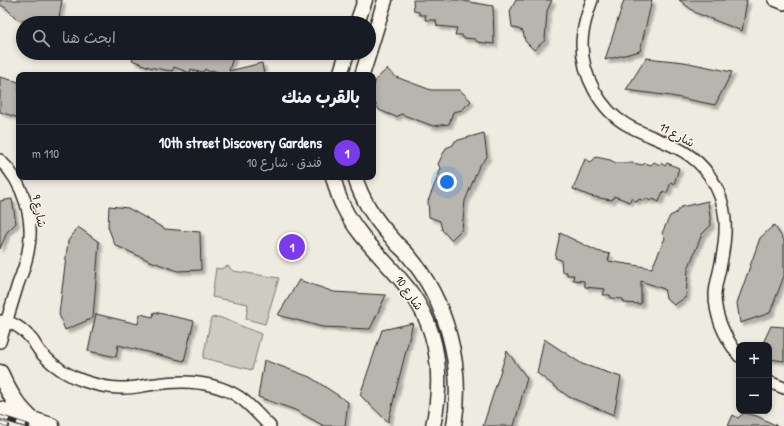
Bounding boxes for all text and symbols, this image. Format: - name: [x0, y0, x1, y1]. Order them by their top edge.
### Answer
- search box: [16, 16, 376, 60]
- icon: search: [30, 27, 52, 49]
- text: ابحث هنا: [62, 27, 116, 48]
- text: بالقرب منك: [282, 85, 360, 108]
- street label: شارع 11: [656, 118, 698, 152]
- text: 10th street Discovery Gardens: [159, 132, 322, 153]
- text: 110 m: [32, 144, 59, 162]
- text: 1: [345, 144, 349, 162]
- text: فندق · شارع 10: [246, 153, 322, 171]
- your location: [437, 172, 457, 192]
- street label: شارع 9: [27, 193, 51, 229]
- pin: 1: [279, 232, 305, 262]
- street label: شارع 10: [391, 272, 427, 314]
- map controls: [736, 342, 772, 414]
- button: +: [736, 342, 772, 378]
- button: −: [736, 378, 772, 414]

